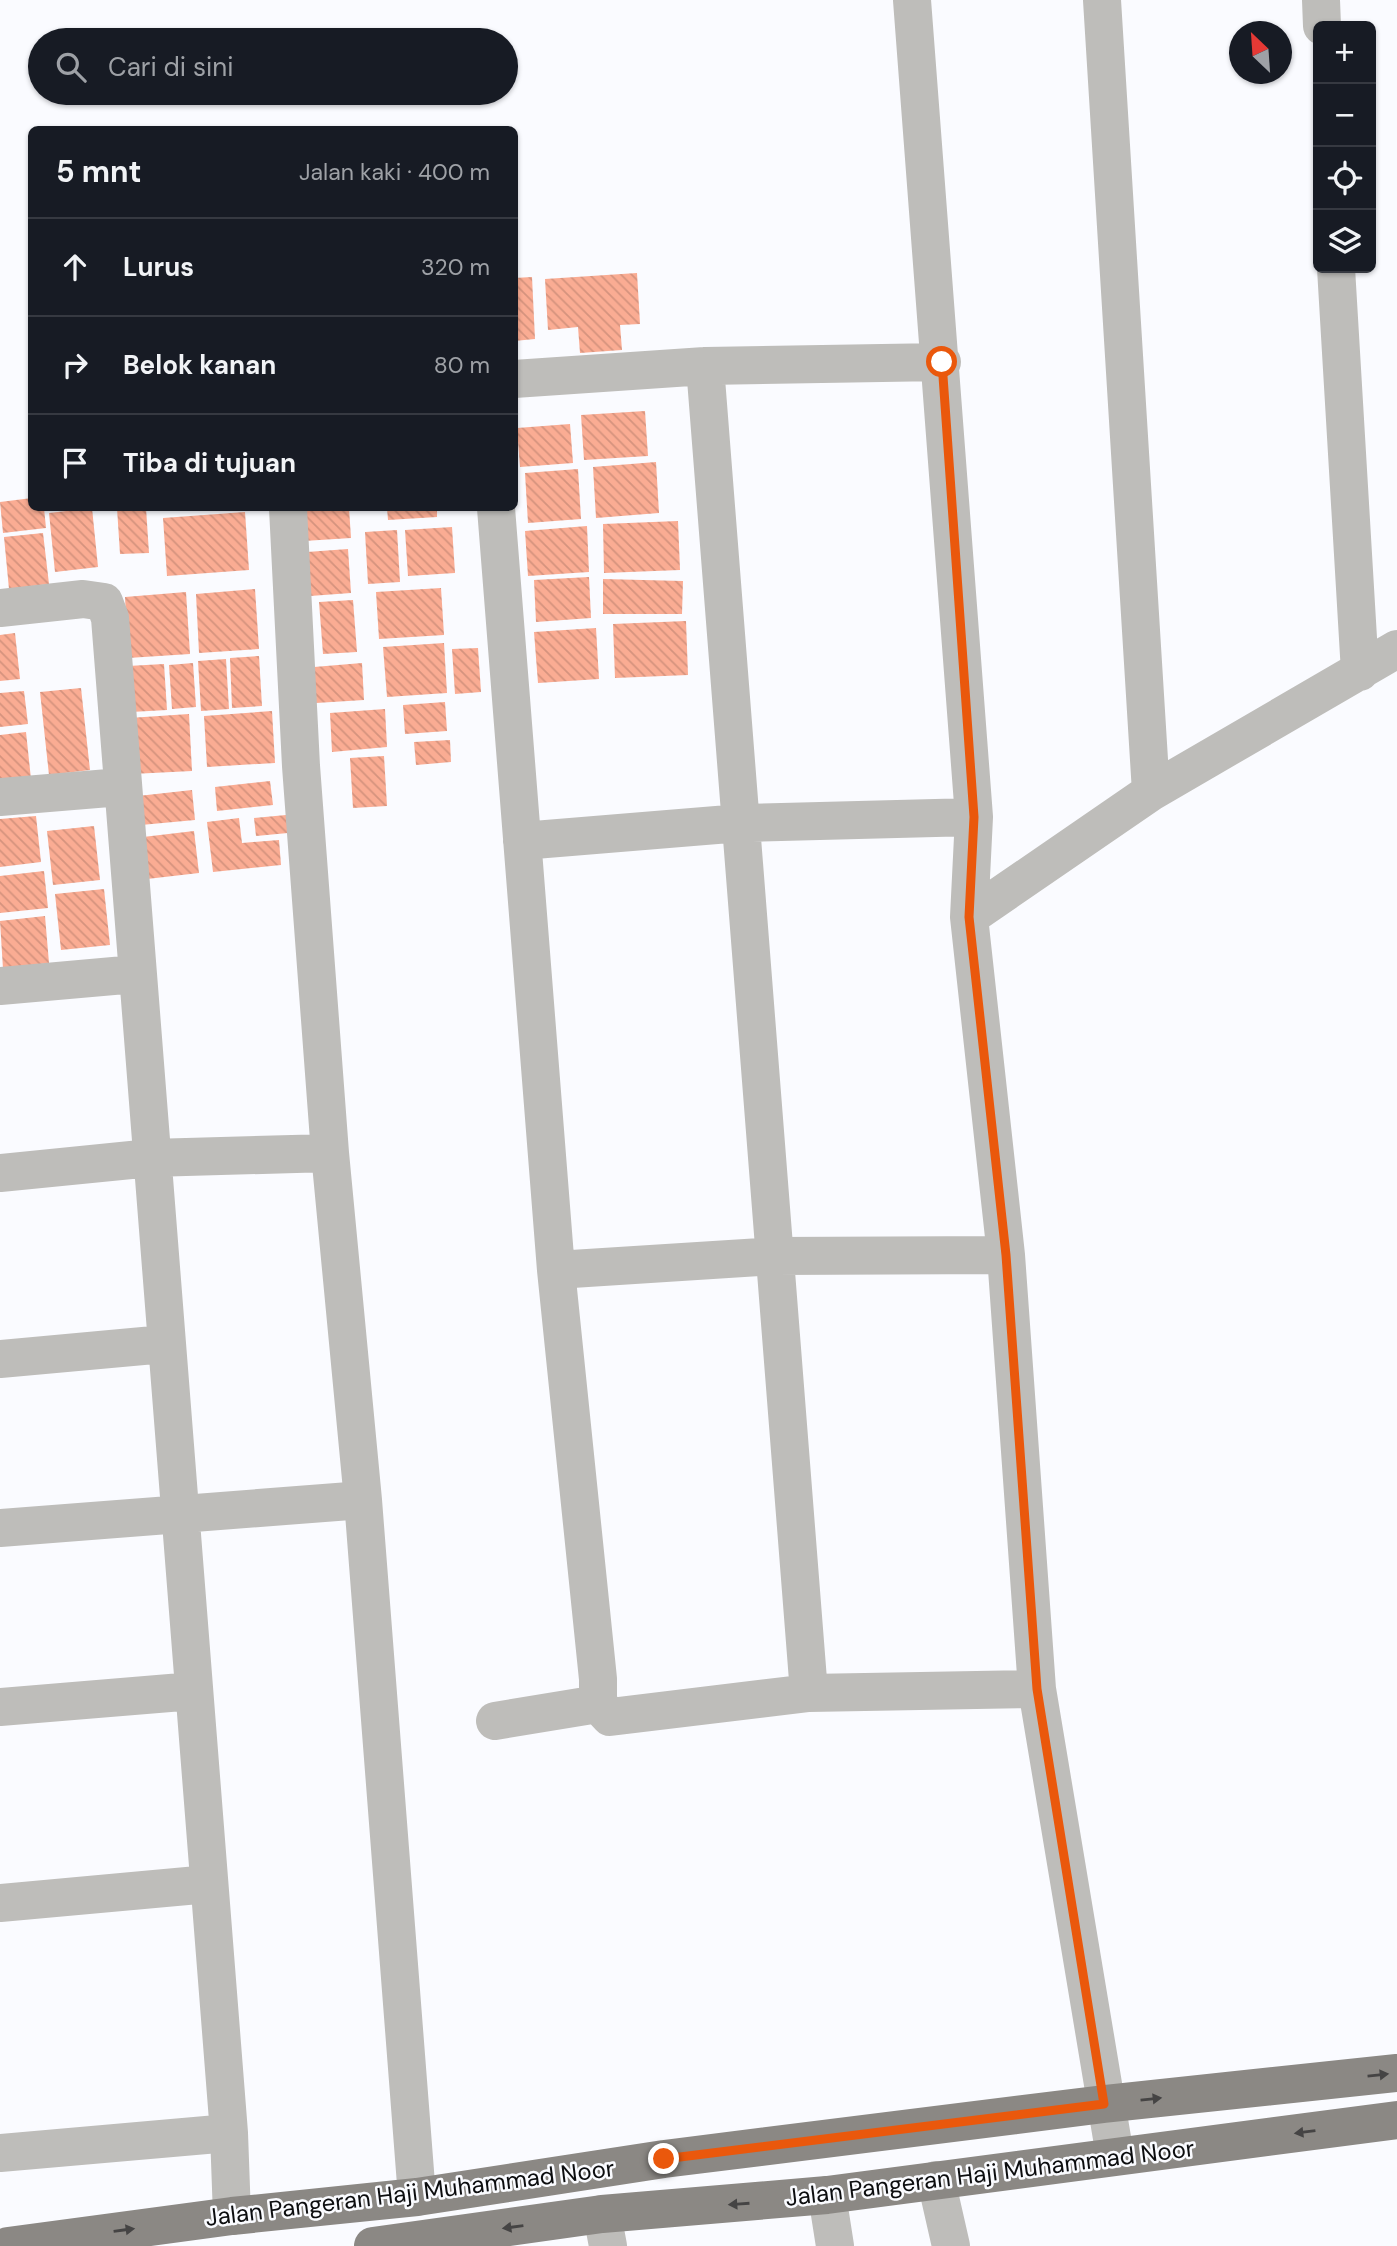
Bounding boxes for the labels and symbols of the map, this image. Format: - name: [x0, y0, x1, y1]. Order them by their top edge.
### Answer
- north arrow: [1229, 21, 1292, 84]
- route start: [926, 346, 957, 377]
- one-way arrow: [1367, 2069, 1389, 2080]
- one-way arrow: [1140, 2093, 1162, 2104]
- one-way arrow: [1294, 2126, 1316, 2137]
- street label: Jalan Pangeran Haji Muhammad Noor: [784, 2132, 1196, 2213]
- route end: [648, 2143, 679, 2174]
- street label: Jalan Pangeran Haji Muhammad Noor: [204, 2152, 616, 2233]
- one-way arrow: [728, 2199, 750, 2210]
- one-way arrow: [502, 2221, 524, 2232]
- one-way arrow: [113, 2225, 135, 2236]

